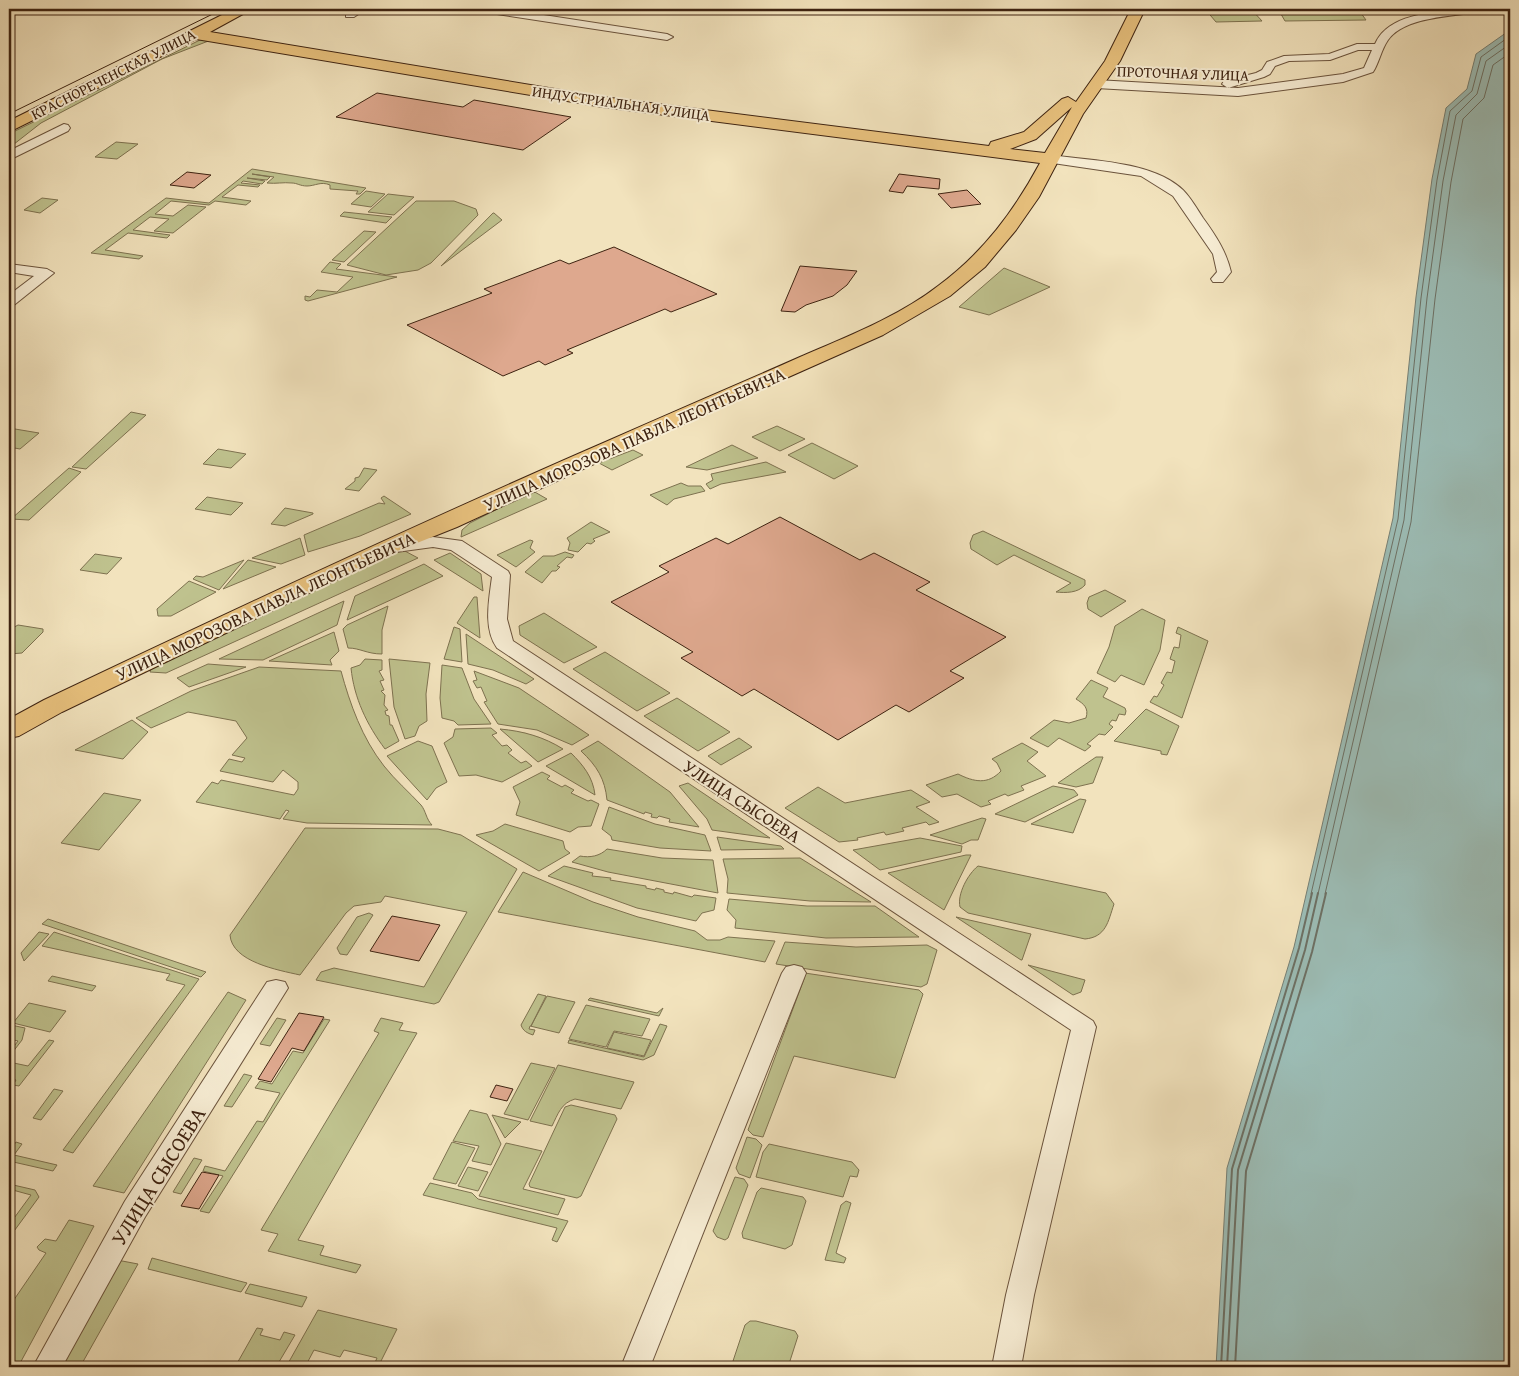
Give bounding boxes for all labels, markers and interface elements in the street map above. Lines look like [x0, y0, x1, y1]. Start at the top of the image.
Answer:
street label: КРАСНОРЕЧЕНСКАЯ УЛИЦА [27, 23, 199, 125]
street label: ПРОТОЧНАЯ УЛИЦА [1117, 60, 1249, 86]
street label: ИНДУСТРИАЛЬНАЯ УЛИЦА [531, 80, 711, 126]
street label: УЛИЦА МОРОЗОВА ПАВЛА ЛЕОНТЬЕВИЧА [479, 360, 789, 518]
street label: УЛИЦА МОРОЗОВА ПАВЛА ЛЕОНТЬЕВИЧА [111, 524, 419, 688]
street label: УЛИЦА СЫСОЕВА [678, 753, 806, 849]
street label: УЛИЦА СЫСОЕВА [103, 1100, 213, 1251]

